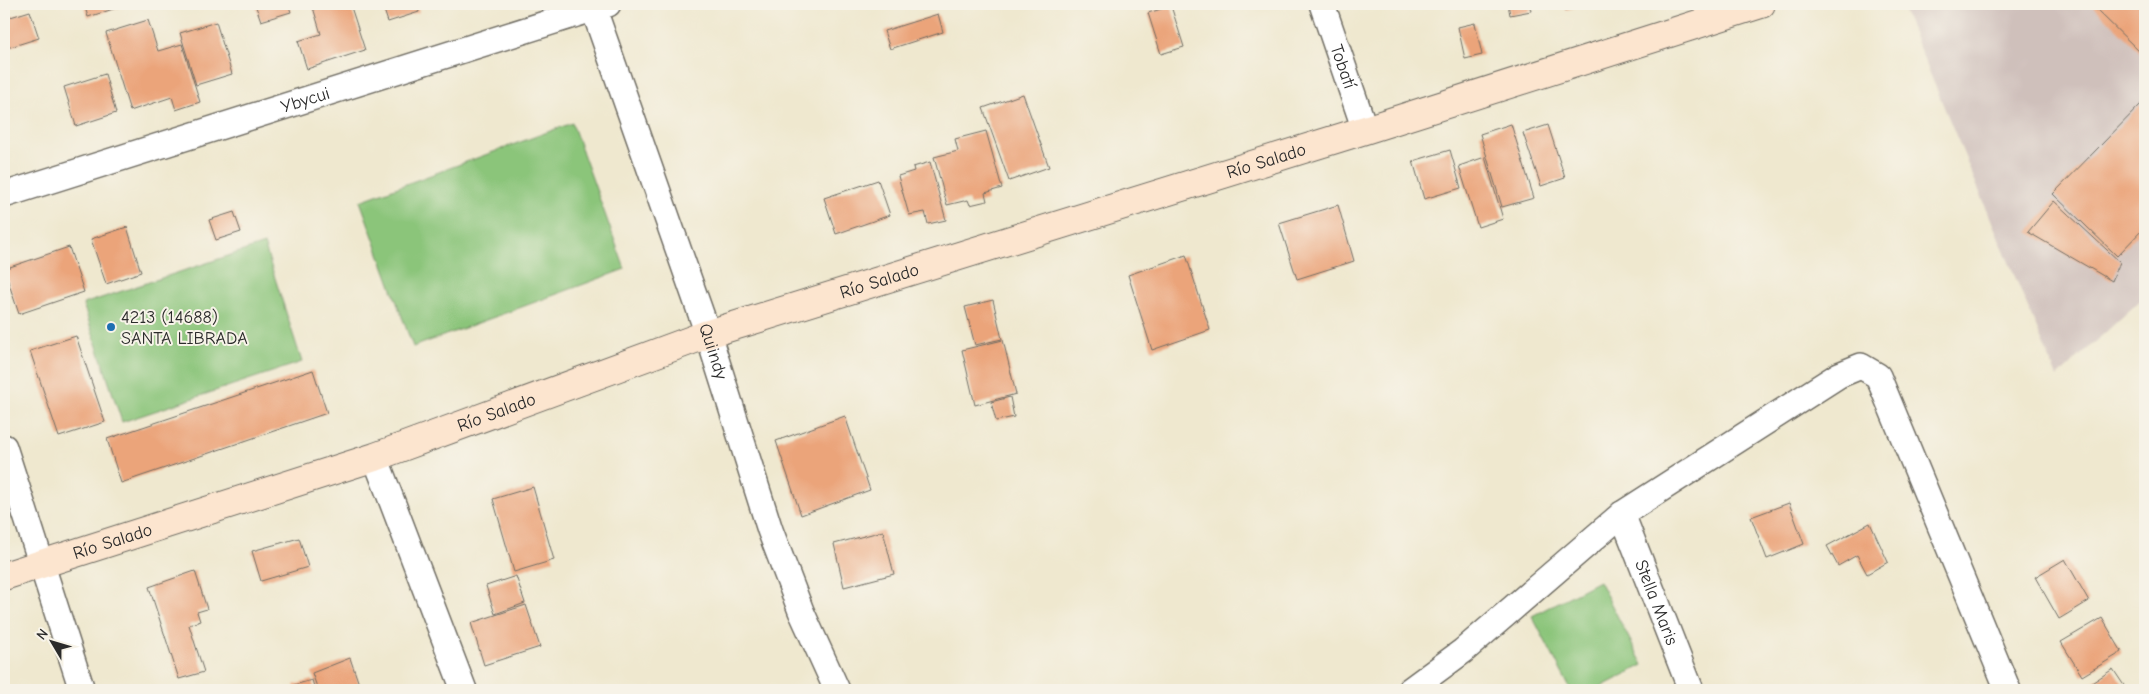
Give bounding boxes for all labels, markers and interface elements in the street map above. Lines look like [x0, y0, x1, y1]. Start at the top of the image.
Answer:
street label: Tobatí [1326, 42, 1360, 92]
street label: Ybycui [278, 83, 332, 118]
street label: Río Salado [1224, 139, 1309, 183]
street label: Río Salado [837, 259, 922, 303]
place label: 4213 (14688) SANTA LIBRADA [121, 307, 248, 349]
marker: 4213 (14688) SANTA LIBRADA [105, 321, 117, 333]
street label: Quiindy [694, 321, 732, 383]
street label: Río Salado [454, 389, 539, 437]
street label: Río Salado [70, 519, 155, 564]
street label: Stella Maris [1630, 557, 1682, 648]
north arrow [28, 616, 78, 666]
text: N [33, 625, 52, 643]

